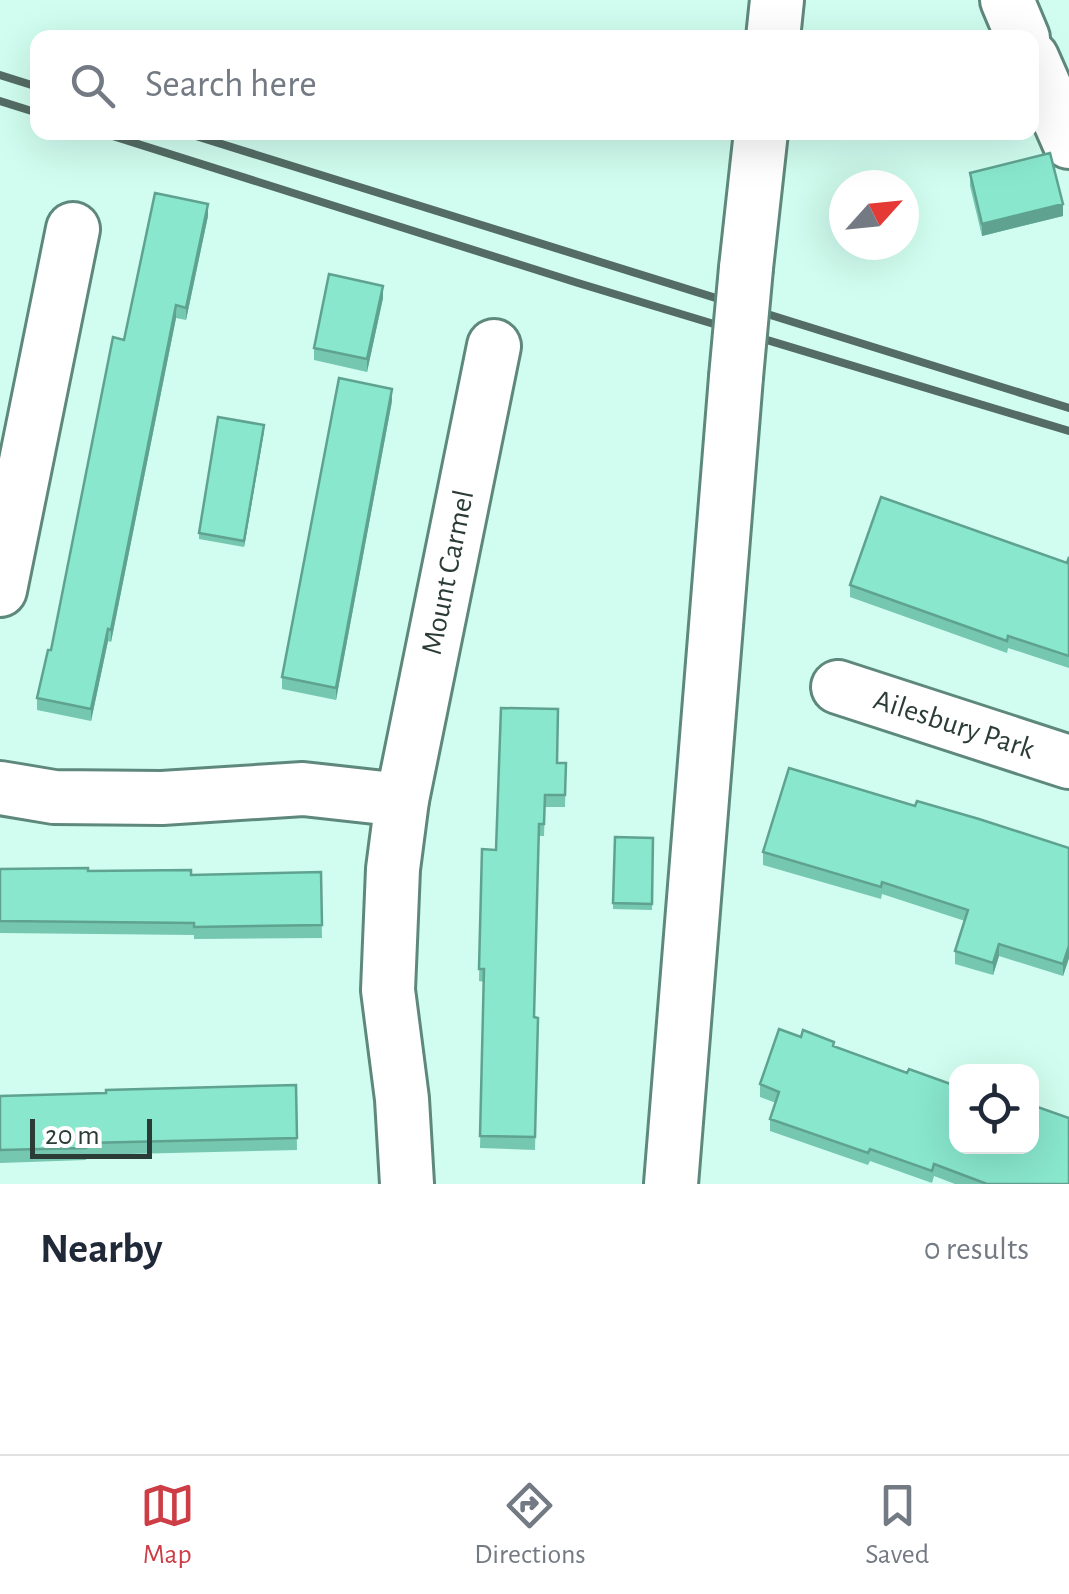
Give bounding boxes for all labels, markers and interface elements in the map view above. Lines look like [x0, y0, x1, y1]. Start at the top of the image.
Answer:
search box [30, 30, 1039, 140]
icon: search [65, 58, 120, 113]
text: Search here [145, 66, 317, 104]
north arrow [829, 170, 919, 260]
street label: Mount Carmel [417, 488, 479, 657]
street label: Ailesbury Park [870, 685, 1038, 765]
map controls [949, 1064, 1039, 1154]
button: locate [949, 1064, 1039, 1154]
scale bar [30, 1114, 152, 1158]
text: 20 m [45, 1122, 100, 1150]
text: Nearby [40, 1228, 163, 1270]
text: 0 results [924, 1233, 1029, 1265]
tab: Map [140, 1478, 195, 1572]
tab: Directions [474, 1478, 586, 1572]
tab: Saved [865, 1478, 929, 1572]

